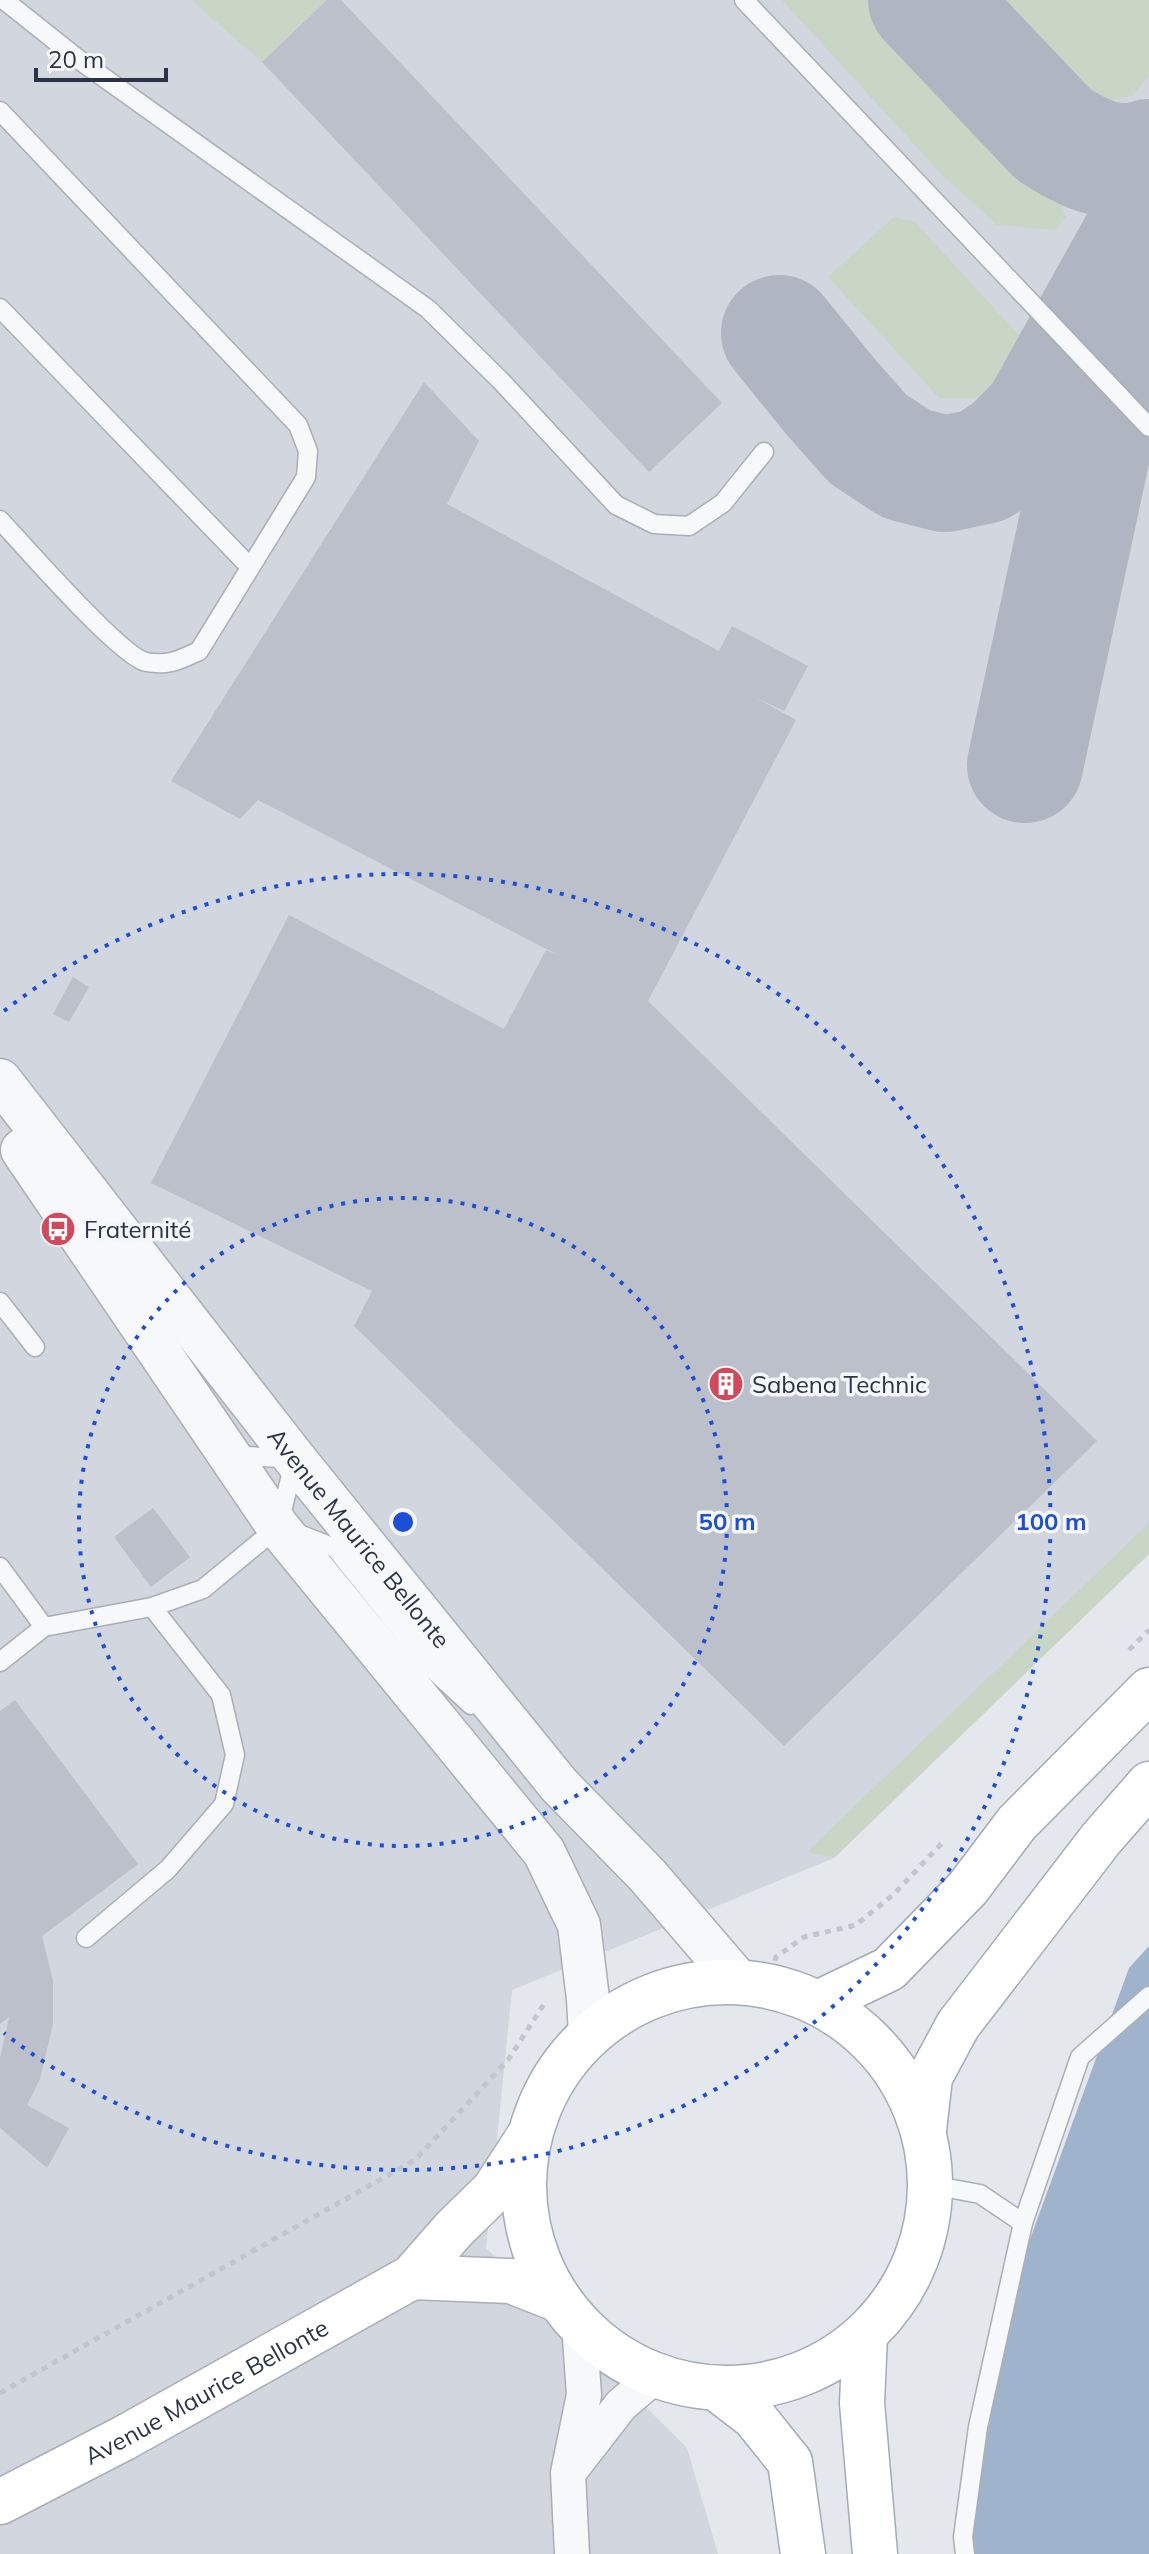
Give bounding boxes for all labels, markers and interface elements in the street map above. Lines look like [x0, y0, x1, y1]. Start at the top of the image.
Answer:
scale bar [36, 32, 166, 82]
text: 20 m [48, 44, 104, 74]
bus stop icon: Fraternité [39, 1210, 77, 1248]
place label: Fraternité [84, 1214, 191, 1244]
building icon: Sabena Technic [707, 1365, 745, 1403]
place label: Sabena Technic [752, 1369, 927, 1399]
street label: Avenue Maurice Bellonte [261, 1422, 457, 1654]
text: 50 m [699, 1506, 755, 1536]
text: 100 m [1015, 1506, 1087, 1536]
centre of rings [389, 1508, 417, 1536]
street label: Avenue Maurice Bellonte [79, 2312, 333, 2471]

